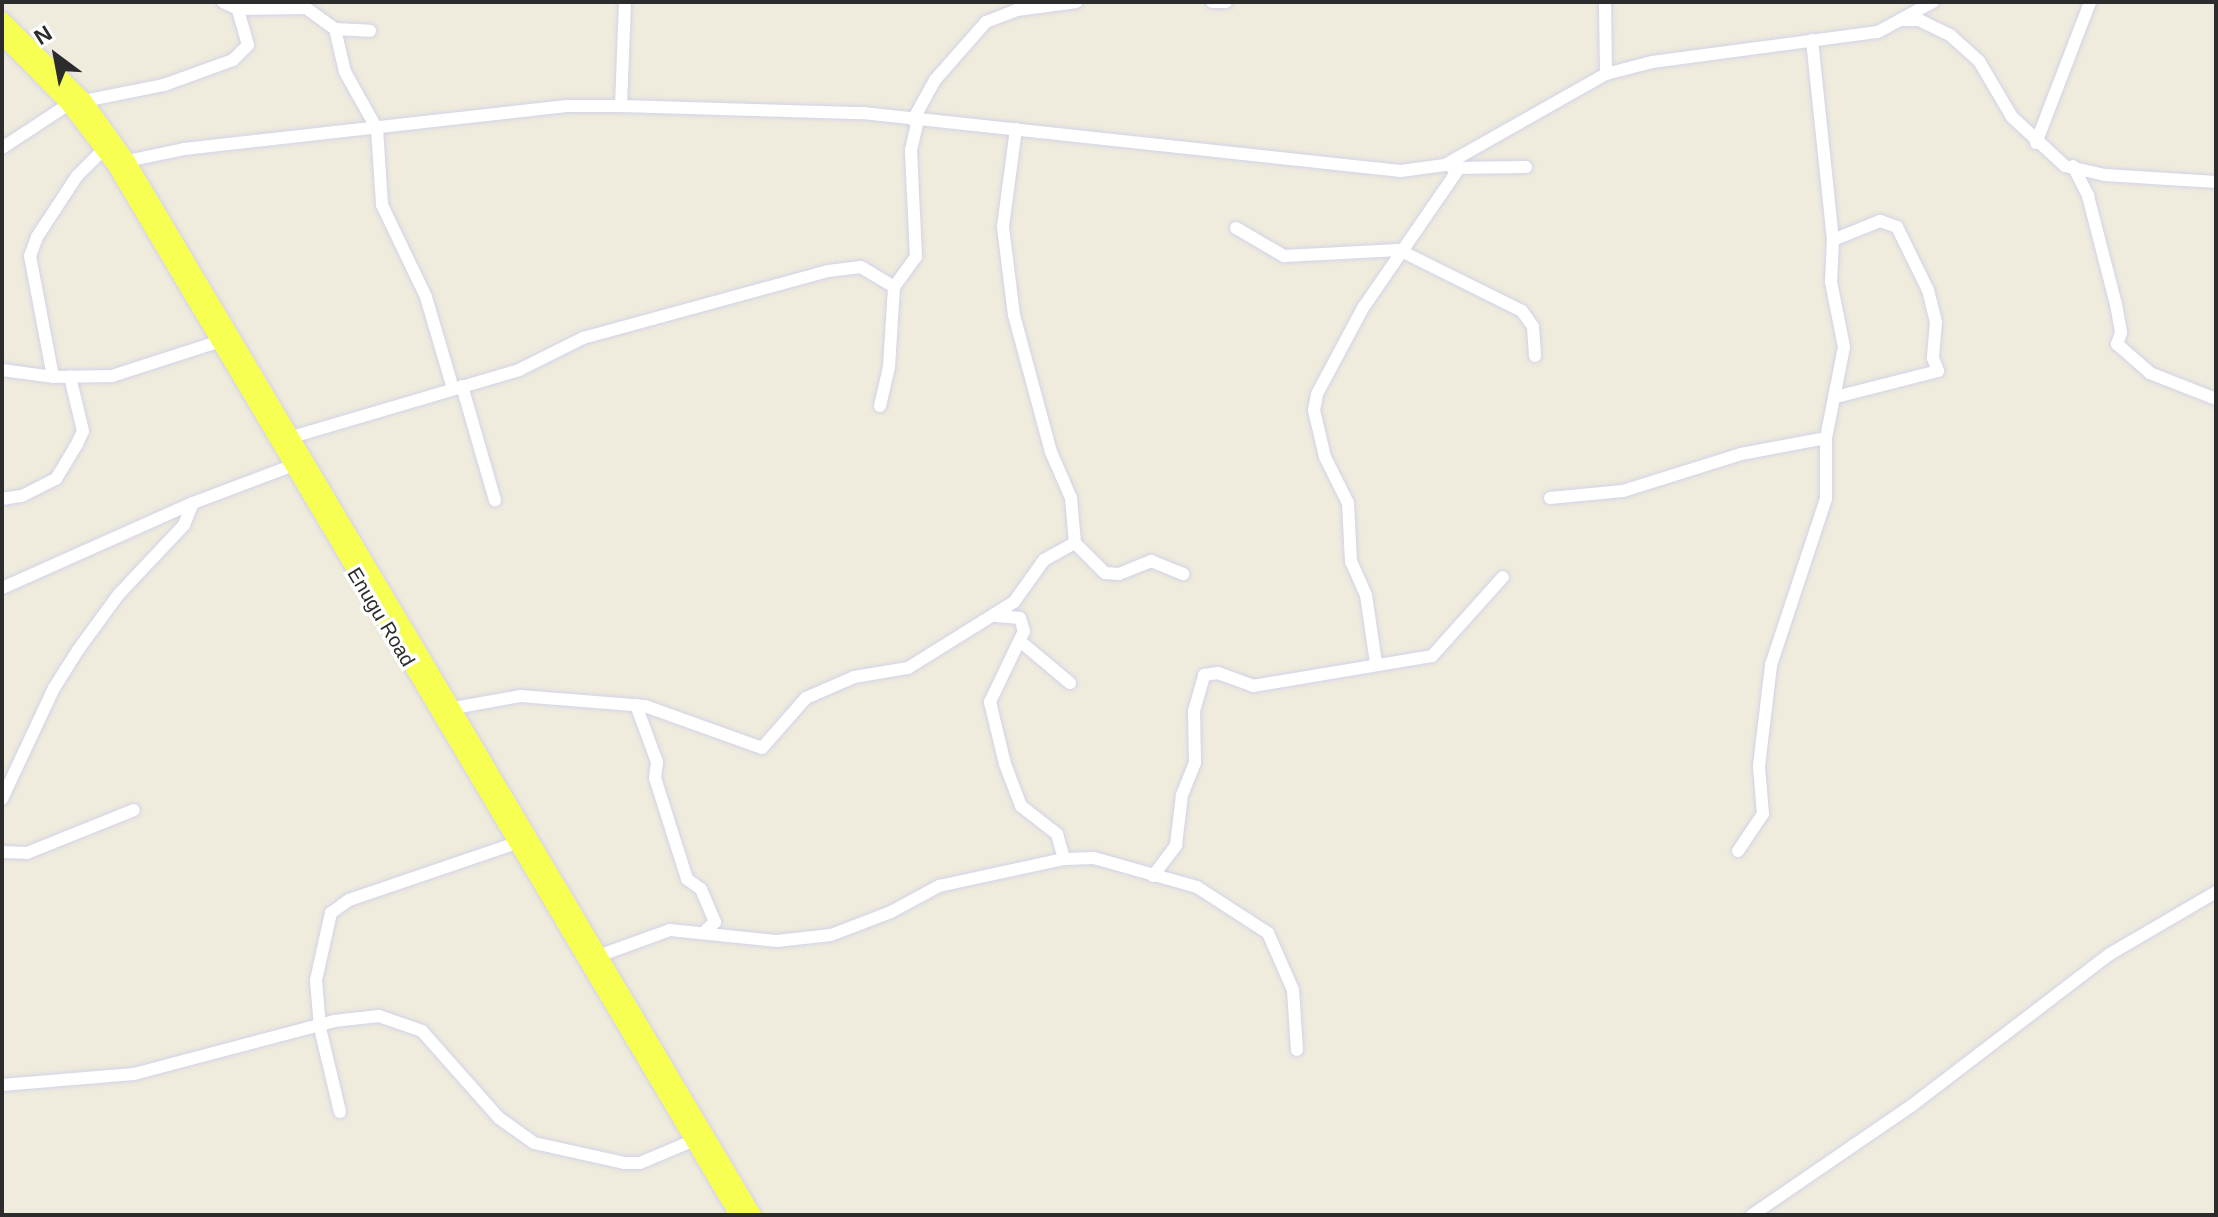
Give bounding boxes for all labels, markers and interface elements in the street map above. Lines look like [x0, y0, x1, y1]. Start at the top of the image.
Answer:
north arrow [16, 16, 96, 96]
text: N [30, 20, 56, 50]
street label: Enugu Road [342, 563, 420, 671]

